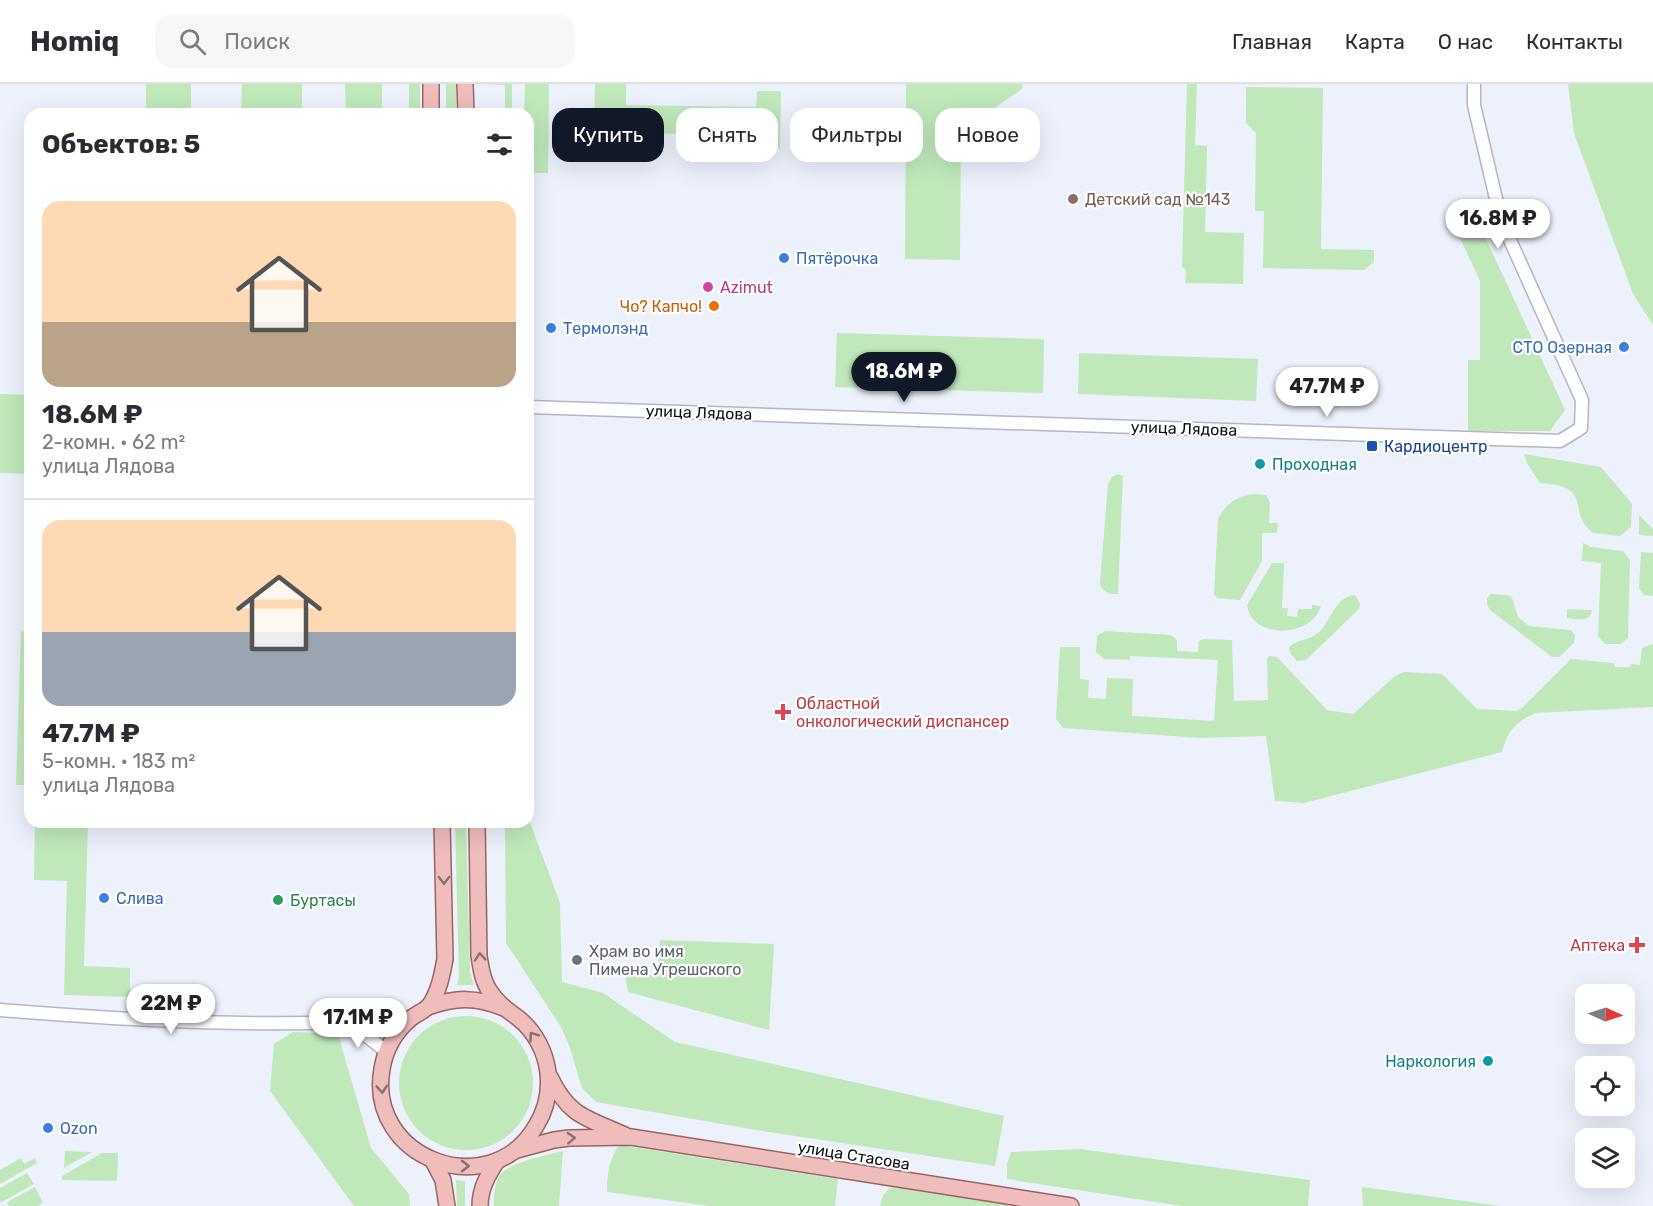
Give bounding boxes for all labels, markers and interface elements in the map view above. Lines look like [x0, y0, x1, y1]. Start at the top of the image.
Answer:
search box [155, 14, 575, 68]
text: Homiq [30, 25, 119, 58]
icon: search [176, 25, 209, 58]
text: Поиск [224, 28, 290, 55]
text: Главная [1232, 29, 1312, 54]
text: Карта [1345, 29, 1405, 54]
text: О нас [1438, 29, 1493, 54]
text: Контакты [1526, 29, 1623, 54]
chip: Купить [552, 108, 664, 162]
chip: Снять [676, 108, 778, 162]
chip: Фильтры [790, 108, 923, 162]
chip: Новое [935, 108, 1040, 162]
icon: filters [483, 128, 516, 161]
text: Объектов: 5 [42, 129, 200, 160]
place label: Детский сад №143 [1085, 190, 1230, 209]
marker: Детский сад №143 [1066, 192, 1080, 206]
pin: 16.8M ₽ [1443, 199, 1553, 250]
text: 16.8M ₽ [1459, 206, 1537, 230]
icon: home [225, 240, 333, 348]
place label: Пятёрочка [796, 249, 878, 268]
marker: Пятёрочка [777, 251, 791, 265]
place label: Azimut [720, 278, 773, 297]
marker: Azimut [701, 280, 715, 294]
place label: Чо? Капчо! [620, 297, 702, 316]
marker: Чо? Капчо! [707, 299, 721, 313]
place label: Термолэнд [563, 319, 649, 338]
marker: Термолэнд [544, 321, 558, 335]
place label: СТО Озерная [1513, 338, 1612, 357]
marker: СТО Озерная [1617, 340, 1631, 354]
pin: 18.6M ₽ [849, 352, 959, 403]
text: 18.6M ₽ [865, 359, 943, 383]
pin: 47.7M ₽ [1272, 367, 1382, 418]
text: 47.7M ₽ [1289, 374, 1365, 398]
text: 18.6M ₽ [42, 399, 142, 430]
street label: улица Лядова [645, 401, 753, 424]
street label: улица Лядова [1130, 417, 1238, 440]
text: 2-комн. · 62 m² [42, 430, 185, 454]
place label: Кардиоцентр [1384, 437, 1487, 456]
marker: Кардиоцентр [1365, 439, 1379, 453]
text: улица Лядова [42, 454, 175, 478]
place label: Проходная [1272, 455, 1357, 474]
marker: Проходная [1253, 457, 1267, 471]
icon: home [225, 559, 333, 667]
place label: Областной онкологический диспансер [796, 694, 1009, 731]
marker: Областной онкологический диспансер [774, 703, 792, 721]
text: 47.7M ₽ [42, 718, 140, 749]
text: 5-комн. · 183 m² [42, 749, 195, 773]
text: улица Лядова [42, 773, 175, 797]
one-way arrow [438, 876, 450, 885]
place label: Слива [116, 889, 164, 908]
marker: Слива [97, 891, 111, 905]
place label: Буртасы [290, 891, 356, 910]
marker: Буртасы [271, 893, 285, 907]
place label: Аптека [1570, 936, 1625, 955]
marker: Аптека [1630, 938, 1644, 952]
place label: Храм во имя Пимена Угрешского [589, 942, 741, 979]
one-way arrow [474, 952, 487, 961]
marker: Храм во имя Пимена Угрешского [570, 953, 584, 967]
pin: 22M ₽ [129, 984, 213, 1035]
north arrow [1575, 984, 1635, 1044]
map controls [1575, 984, 1635, 1188]
text: 22M ₽ [140, 991, 202, 1015]
pin: 17.1M ₽ [303, 998, 413, 1049]
text: 17.1M ₽ [323, 1005, 393, 1029]
one-way arrow [529, 1032, 540, 1043]
place label: Наркология [1385, 1052, 1476, 1071]
marker: Наркология [1481, 1054, 1495, 1068]
button: locate [1575, 1056, 1635, 1116]
one-way arrow [375, 1085, 388, 1094]
place label: Ozon [60, 1119, 98, 1138]
marker: Ozon [41, 1121, 55, 1135]
button: layers [1575, 1128, 1635, 1188]
one-way arrow [567, 1132, 576, 1145]
street label: улица Стасова [796, 1137, 911, 1174]
one-way arrow [460, 1160, 469, 1172]

